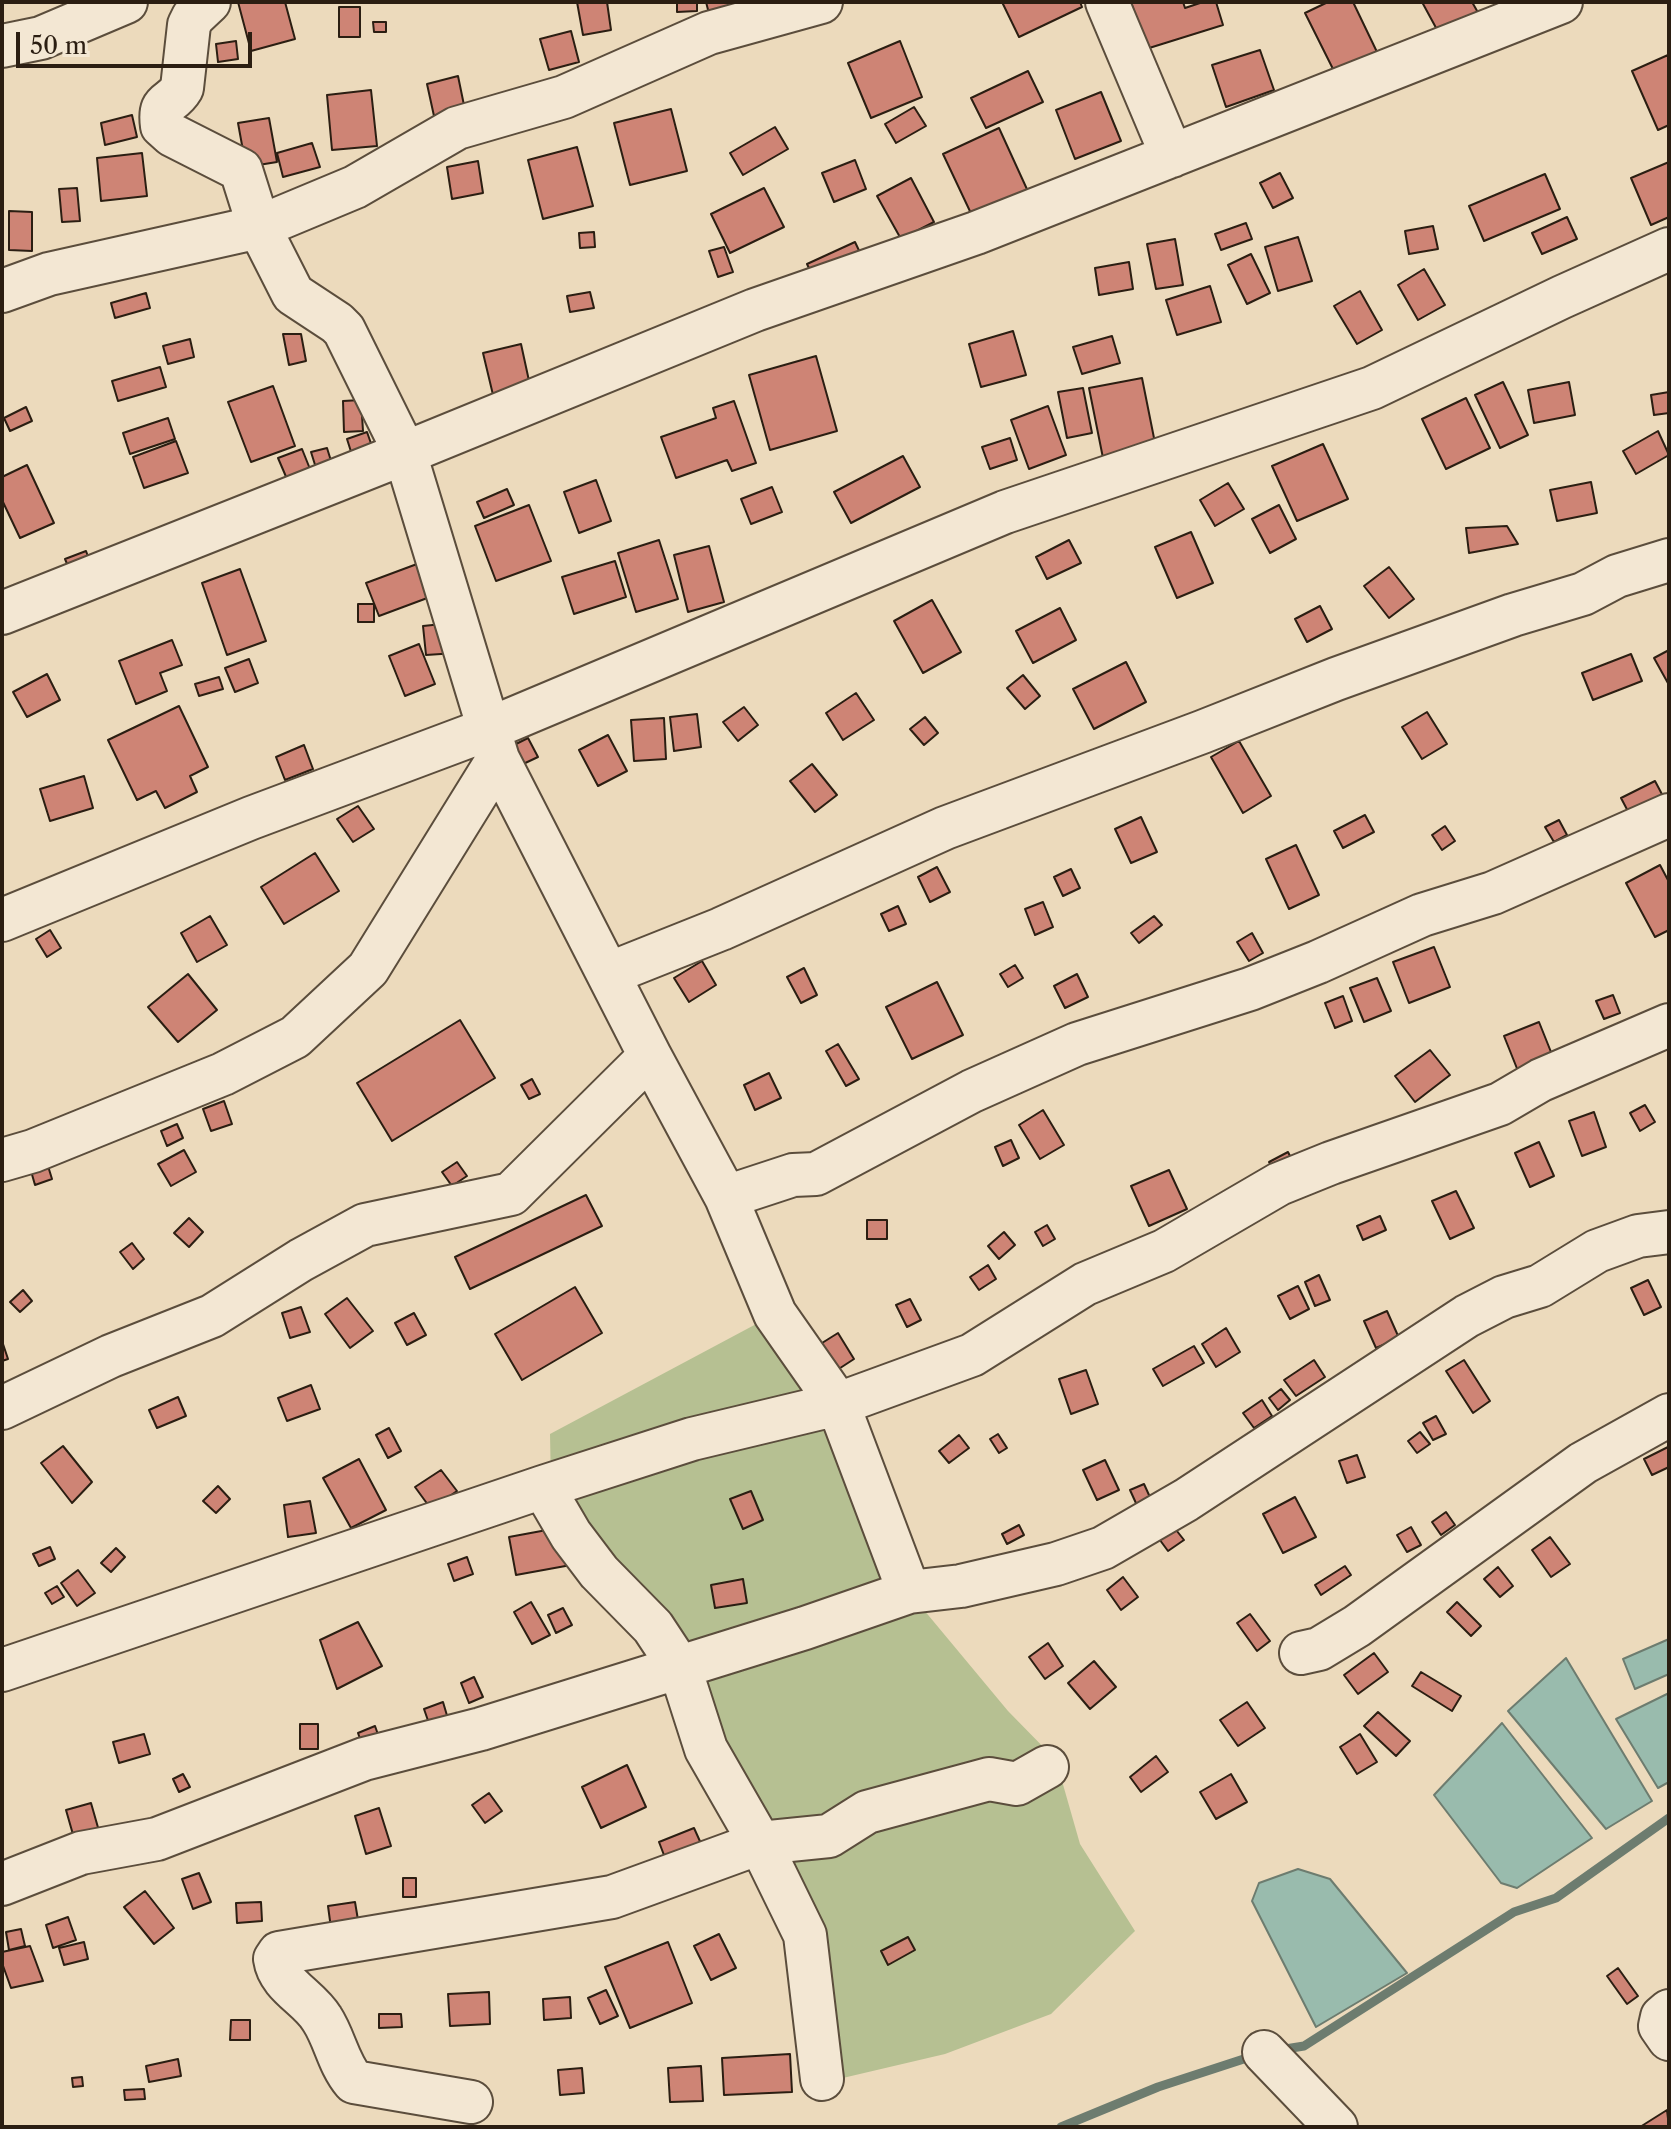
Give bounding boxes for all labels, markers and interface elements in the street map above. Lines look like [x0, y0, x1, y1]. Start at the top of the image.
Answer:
scale bar [20, 16, 256, 66]
text: 50 m [30, 31, 87, 60]

